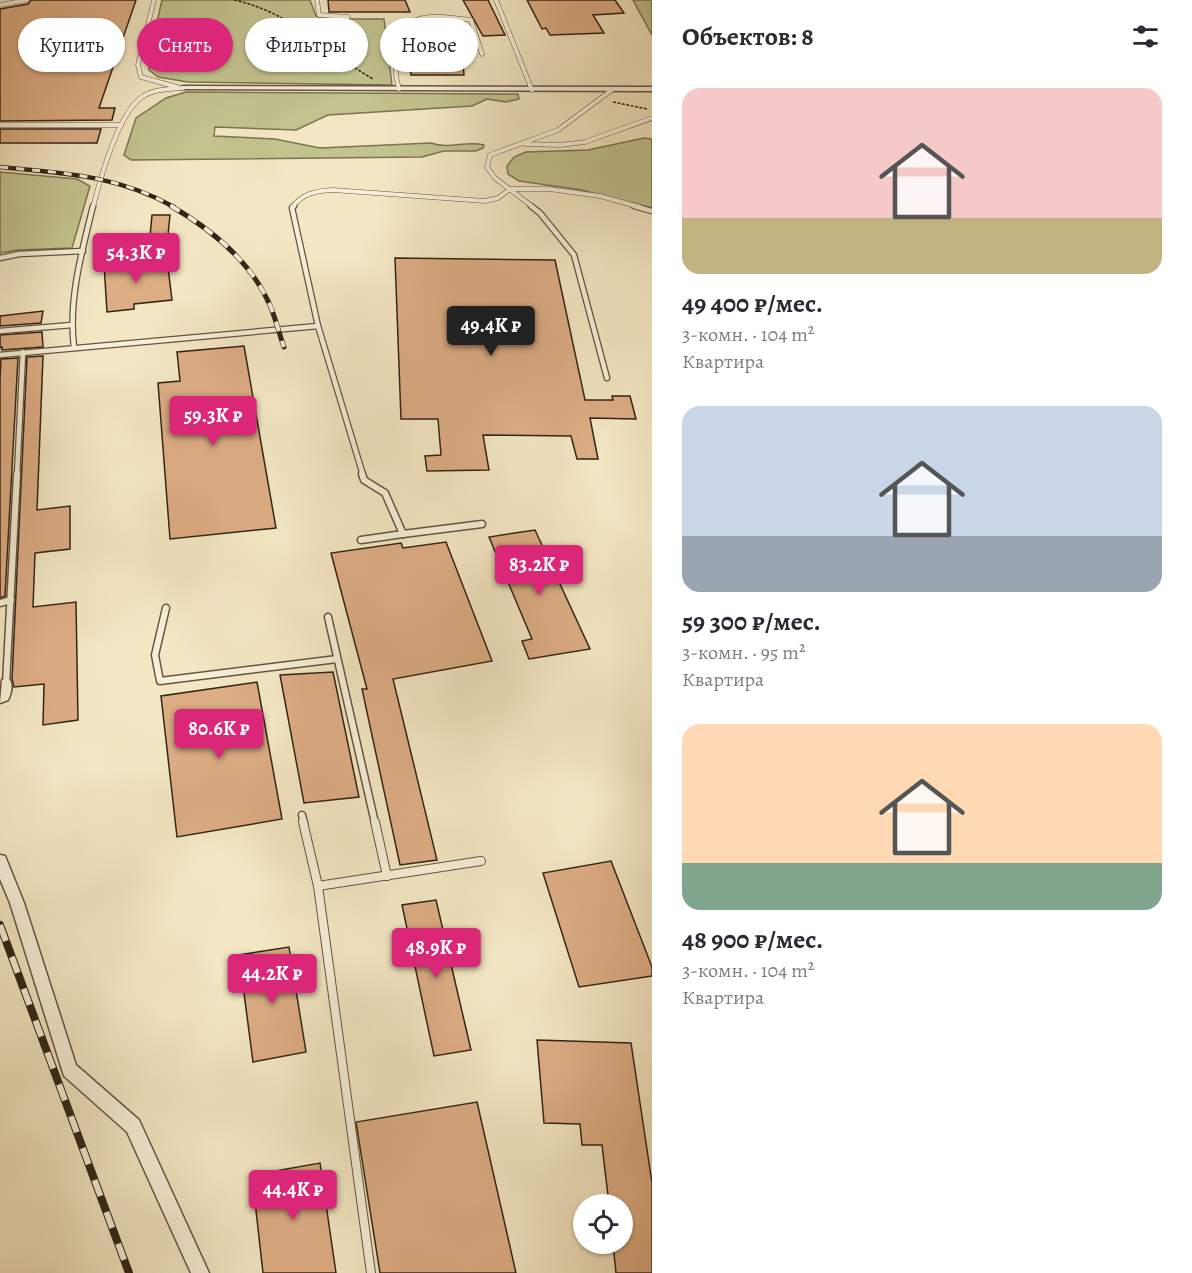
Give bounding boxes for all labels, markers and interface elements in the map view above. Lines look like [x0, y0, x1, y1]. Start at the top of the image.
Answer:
chip: Купить [18, 18, 125, 72]
chip: Снять [137, 18, 233, 72]
chip: Фильтры [245, 18, 368, 72]
chip: Новое [380, 18, 478, 72]
text: Объектов: 8 [682, 19, 814, 54]
icon: filters [1129, 20, 1162, 53]
icon: home [868, 127, 976, 235]
pin: 54.3K ₽ [81, 233, 191, 284]
text: 54.3K ₽ [107, 239, 165, 266]
text: 49 400 ₽/мес. [682, 286, 823, 321]
pin: 49.4K ₽ [436, 306, 546, 357]
text: 49.4K ₽ [461, 312, 521, 339]
text: 3-комн. · 104 m² [682, 321, 814, 348]
text: Квартира [682, 348, 764, 375]
pin: 59.3K ₽ [158, 396, 268, 447]
text: 59.3K ₽ [184, 402, 242, 429]
icon: home [868, 445, 976, 553]
pin: 83.2K ₽ [484, 545, 594, 596]
text: 83.2K ₽ [509, 551, 569, 578]
text: 59 300 ₽/мес. [682, 604, 821, 639]
text: 3-комн. · 95 m² [682, 639, 806, 666]
text: Квартира [682, 666, 764, 693]
pin: 80.6K ₽ [164, 709, 274, 760]
text: 80.6K ₽ [188, 715, 250, 742]
icon: home [868, 763, 976, 871]
text: 48 900 ₽/мес. [682, 922, 823, 957]
pin: 48.9K ₽ [381, 928, 491, 979]
text: 48.9K ₽ [406, 934, 466, 961]
pin: 44.2K ₽ [217, 954, 327, 1005]
text: 3-комн. · 104 m² [682, 957, 814, 984]
text: 44.2K ₽ [242, 960, 302, 987]
text: Квартира [682, 984, 764, 1011]
pin: 44.4K ₽ [238, 1170, 348, 1221]
text: 44.4K ₽ [263, 1176, 323, 1203]
map controls [573, 1194, 633, 1254]
button: locate [573, 1194, 633, 1254]

